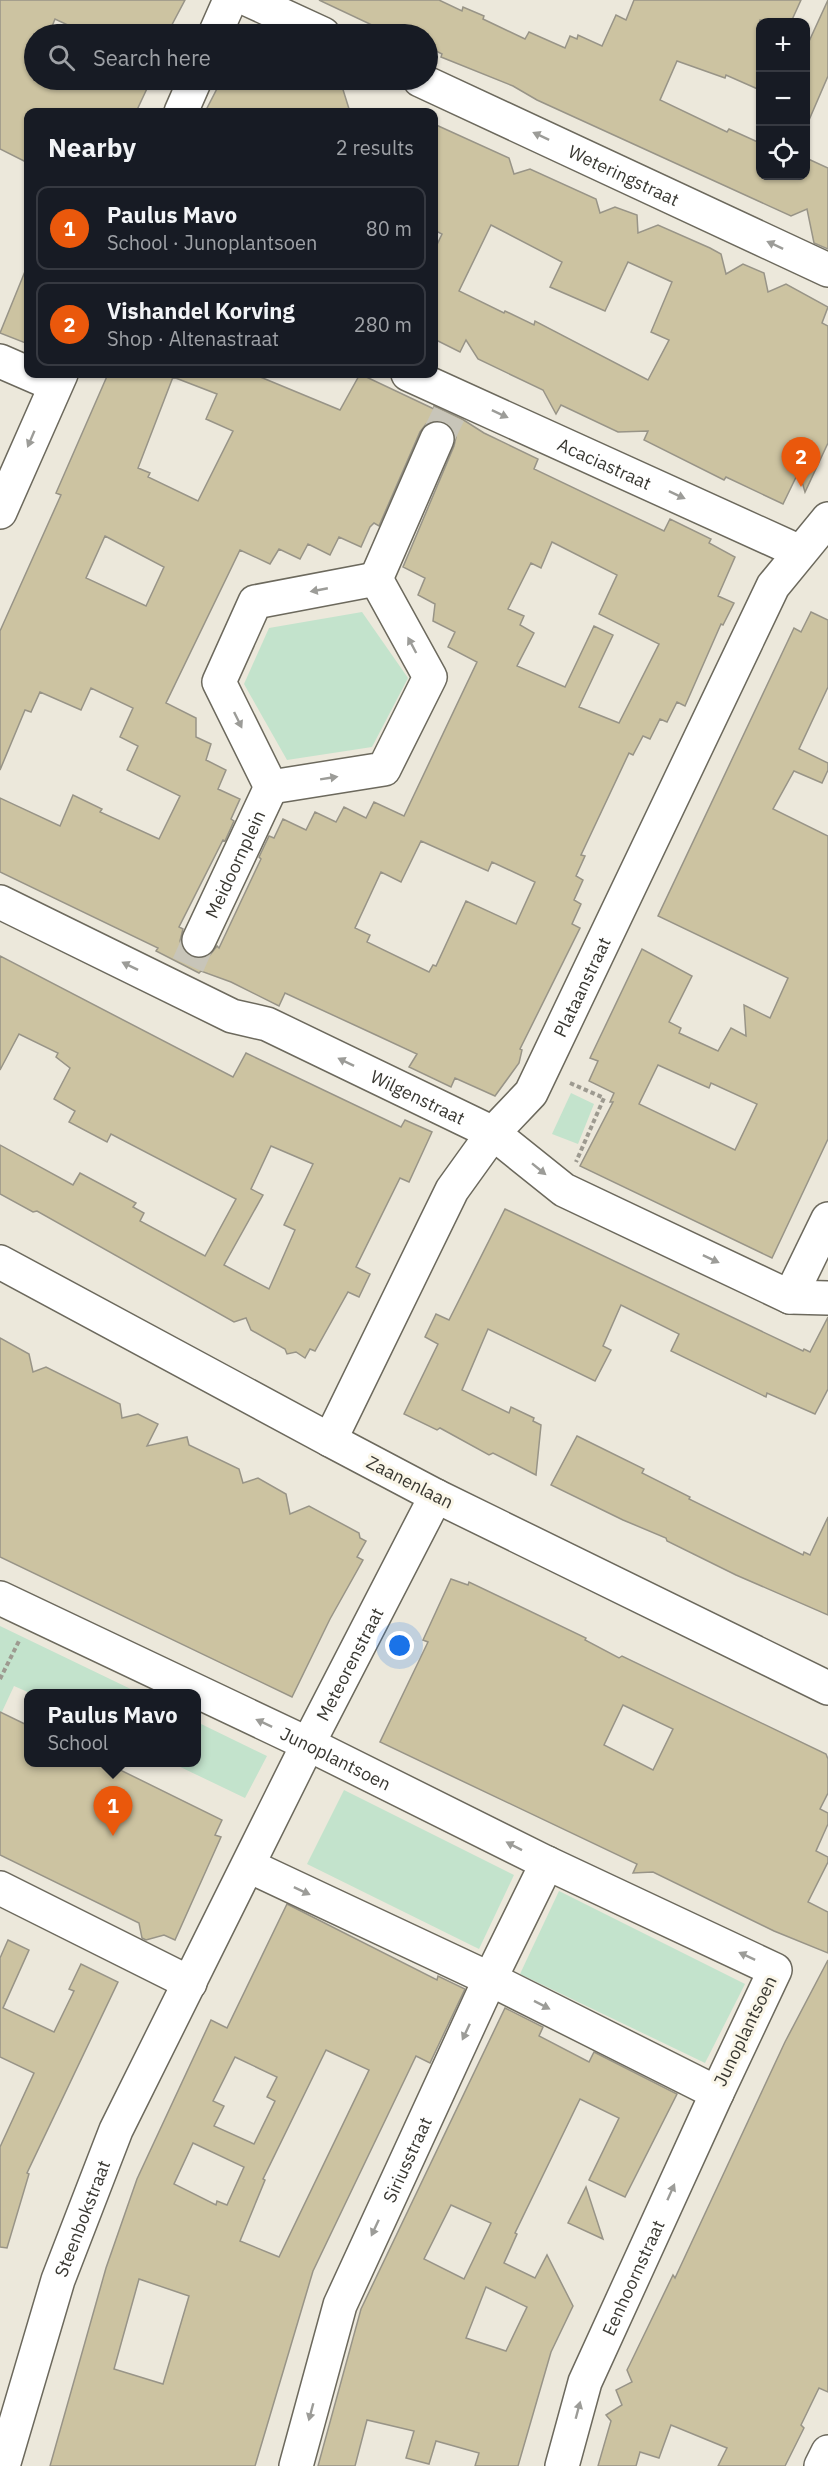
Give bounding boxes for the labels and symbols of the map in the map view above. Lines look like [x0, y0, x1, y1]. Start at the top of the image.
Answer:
one-way arrow [533, 132, 550, 141]
street label: Weteringstraat [565, 139, 683, 211]
one-way arrow [766, 241, 783, 250]
one-way arrow [491, 409, 508, 418]
one-way arrow [27, 430, 36, 447]
street label: Acaciastraat [554, 432, 655, 495]
pin: 2 [782, 438, 820, 487]
one-way arrow [668, 491, 685, 500]
one-way arrow [309, 586, 328, 595]
one-way arrow [407, 637, 417, 654]
one-way arrow [233, 712, 243, 729]
one-way arrow [319, 773, 338, 782]
street label: Meidoornplein [200, 806, 270, 922]
street label: Plataanstraat [548, 933, 615, 1041]
one-way arrow [121, 961, 138, 970]
one-way arrow [337, 1057, 354, 1067]
street label: Wilgenstraat [367, 1064, 469, 1129]
one-way arrow [531, 1163, 546, 1175]
one-way arrow [702, 1255, 719, 1264]
street label: Zaanenlaan [363, 1450, 457, 1514]
street label: Meteorenstraat [311, 1603, 388, 1725]
your location [385, 1631, 414, 1660]
one-way arrow [255, 1718, 272, 1727]
street label: Junoplantsoen [277, 1721, 395, 1795]
pin: 1 [94, 1786, 132, 1836]
one-way arrow [505, 1842, 522, 1851]
one-way arrow [294, 1886, 312, 1896]
one-way arrow [738, 1952, 755, 1961]
street label: Junoplantsoen [708, 1972, 782, 2090]
one-way arrow [534, 2001, 551, 2010]
one-way arrow [461, 2024, 470, 2041]
street label: Siriusstraat [377, 2113, 437, 2206]
street label: Steenbokstraat [49, 2157, 115, 2280]
one-way arrow [667, 2184, 676, 2201]
street label: Eenhoornstraat [596, 2216, 669, 2339]
one-way arrow [371, 2220, 380, 2237]
one-way arrow [573, 2400, 583, 2419]
one-way arrow [306, 2403, 315, 2421]

